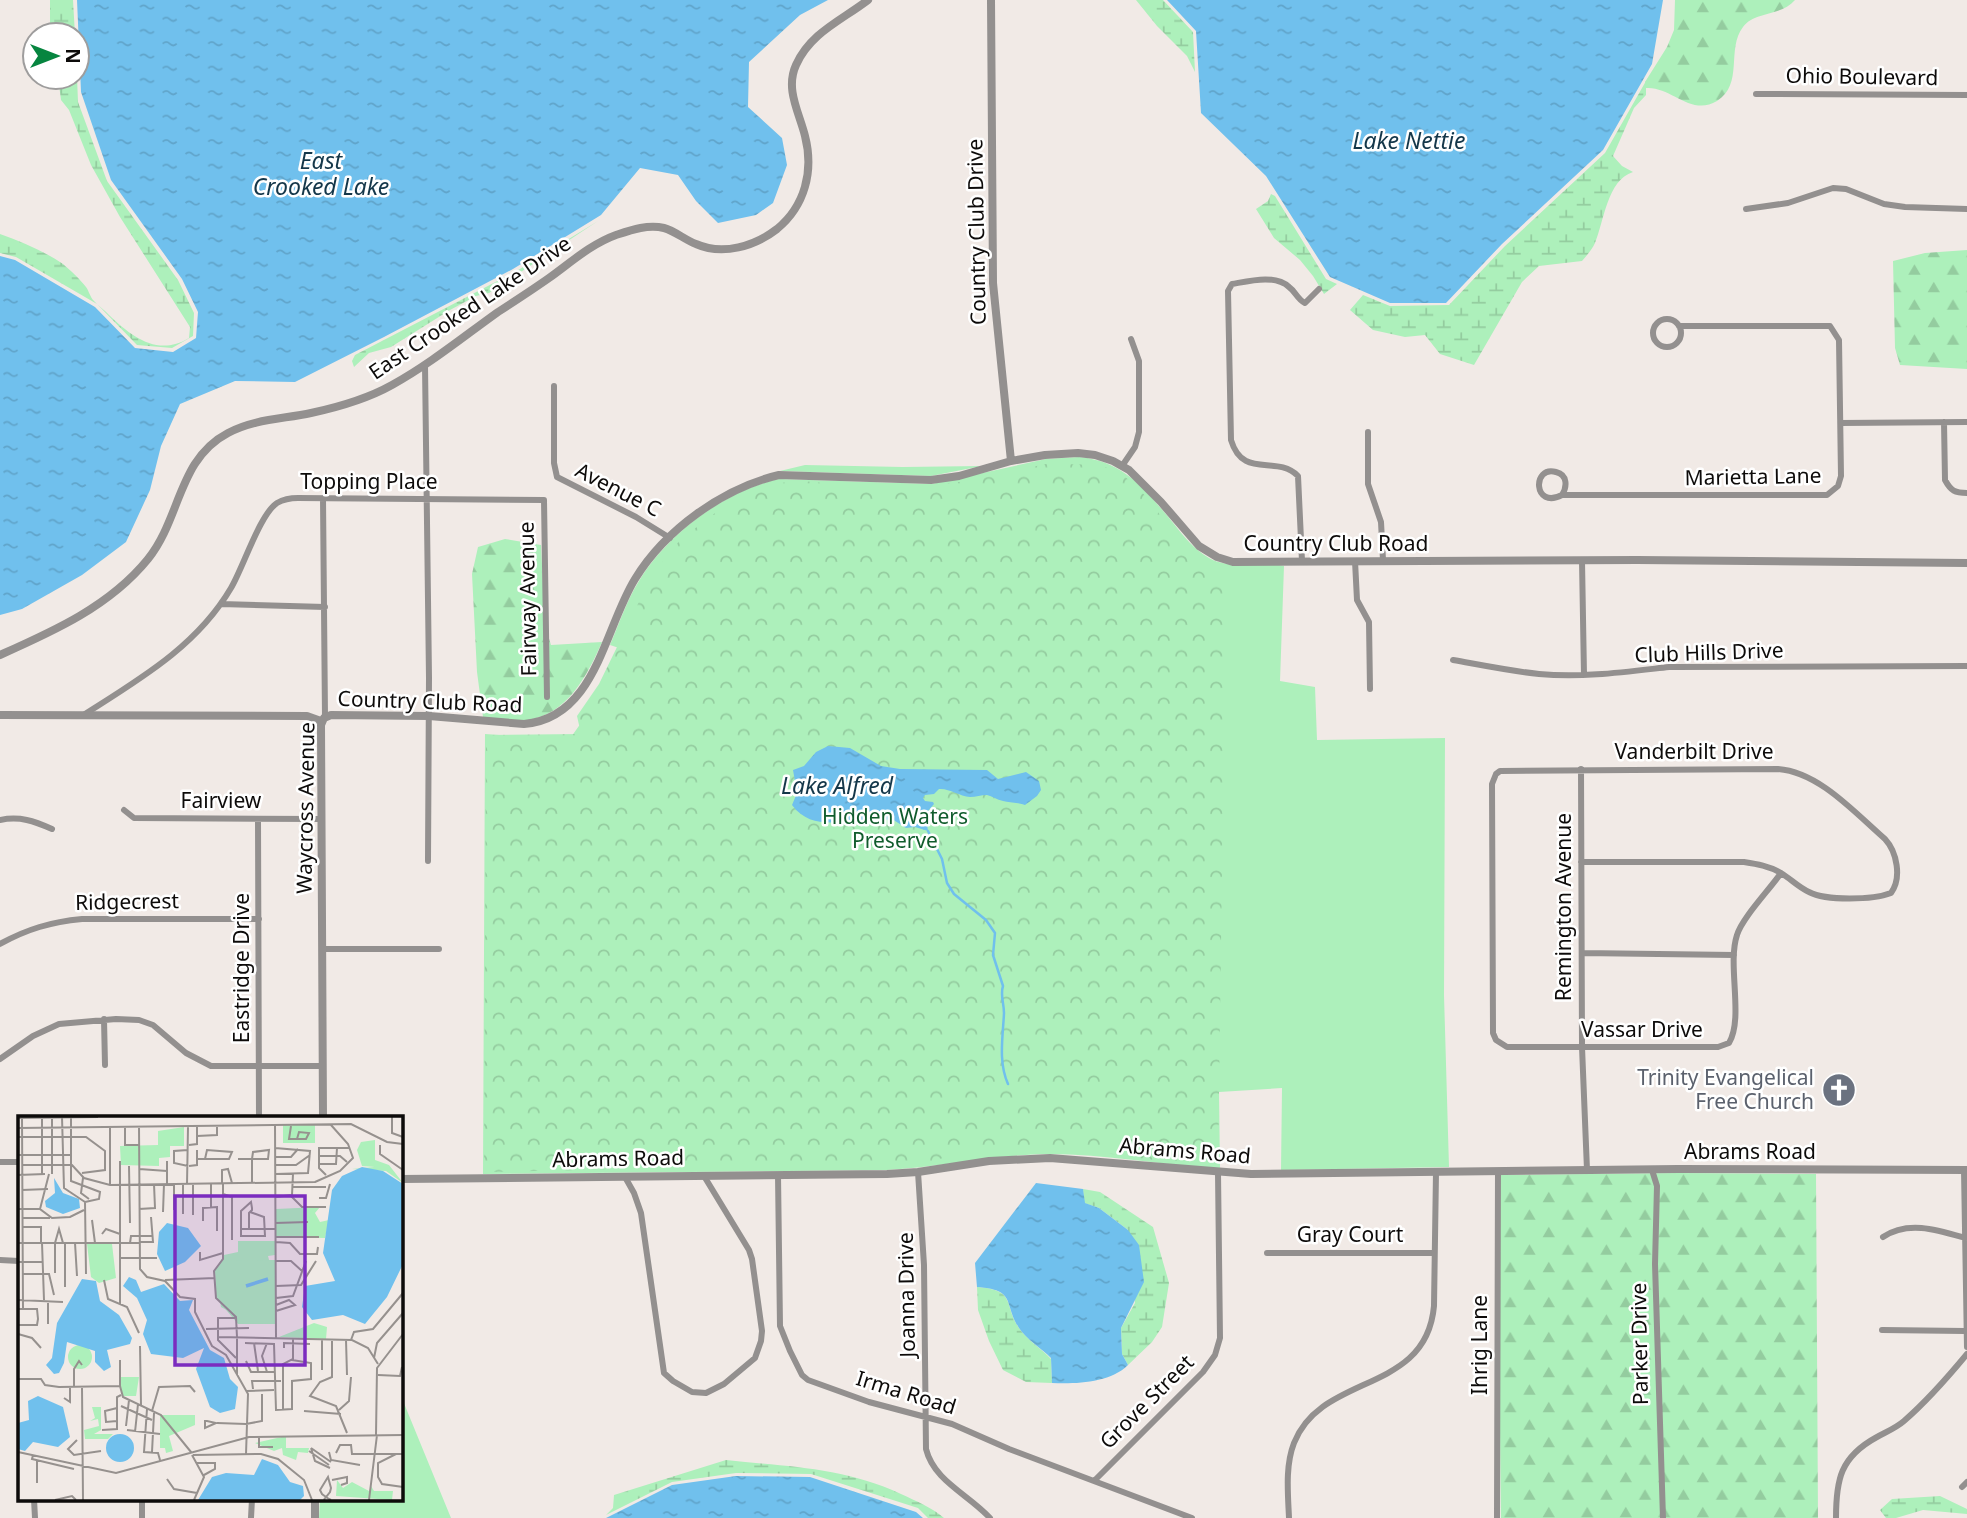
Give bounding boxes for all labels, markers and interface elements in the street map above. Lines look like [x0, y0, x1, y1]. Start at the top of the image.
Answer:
north arrow [21, 21, 91, 91]
text: N [60, 48, 86, 64]
street label: Ohio Boulevard [1785, 61, 1939, 91]
water label: Lake Nettie [1353, 124, 1465, 156]
street label: Country Club Drive [960, 139, 992, 325]
water label: East Crooked Lake [253, 144, 389, 202]
street label: East Crooked Lake Drive [363, 229, 576, 385]
street label: Avenue C [571, 456, 666, 523]
street label: Marietta Lane [1684, 461, 1822, 491]
street label: Topping Place [300, 467, 438, 495]
street label: Fairway Avenue [512, 521, 542, 677]
street label: Country Club Road [1244, 529, 1428, 557]
street label: Club Hills Drive [1634, 635, 1784, 669]
street label: Country Club Road [337, 684, 523, 718]
street label: Waycross Avenue [290, 722, 320, 894]
street label: Vanderbilt Drive [1614, 737, 1774, 765]
water label: Lake Alfred [781, 769, 894, 801]
street label: Fairview [181, 786, 262, 814]
park label: Hidden Waters Preserve [822, 802, 968, 854]
street label: Remington Avenue [1549, 813, 1577, 1001]
street label: Ridgecrest [75, 886, 180, 916]
street label: Eastridge Drive [227, 893, 255, 1043]
street label: Vassar Drive [1581, 1015, 1703, 1043]
place label: Trinity Evangelical Free Church [1637, 1063, 1814, 1115]
church icon: Trinity Evangelical Free Church [1820, 1071, 1858, 1109]
inset map [18, 1116, 402, 1500]
street label: Abrams Road [1118, 1130, 1252, 1170]
street label: Abrams Road [1684, 1137, 1816, 1165]
street label: Abrams Road [552, 1143, 684, 1173]
street label: Gray Court [1297, 1220, 1404, 1248]
street label: Joanna Drive [891, 1232, 921, 1360]
street label: Parker Drive [1624, 1283, 1654, 1405]
street label: Ihrig Lane [1465, 1295, 1493, 1395]
street label: Grove Street [1093, 1348, 1200, 1454]
street label: Irma Road [853, 1364, 960, 1421]

